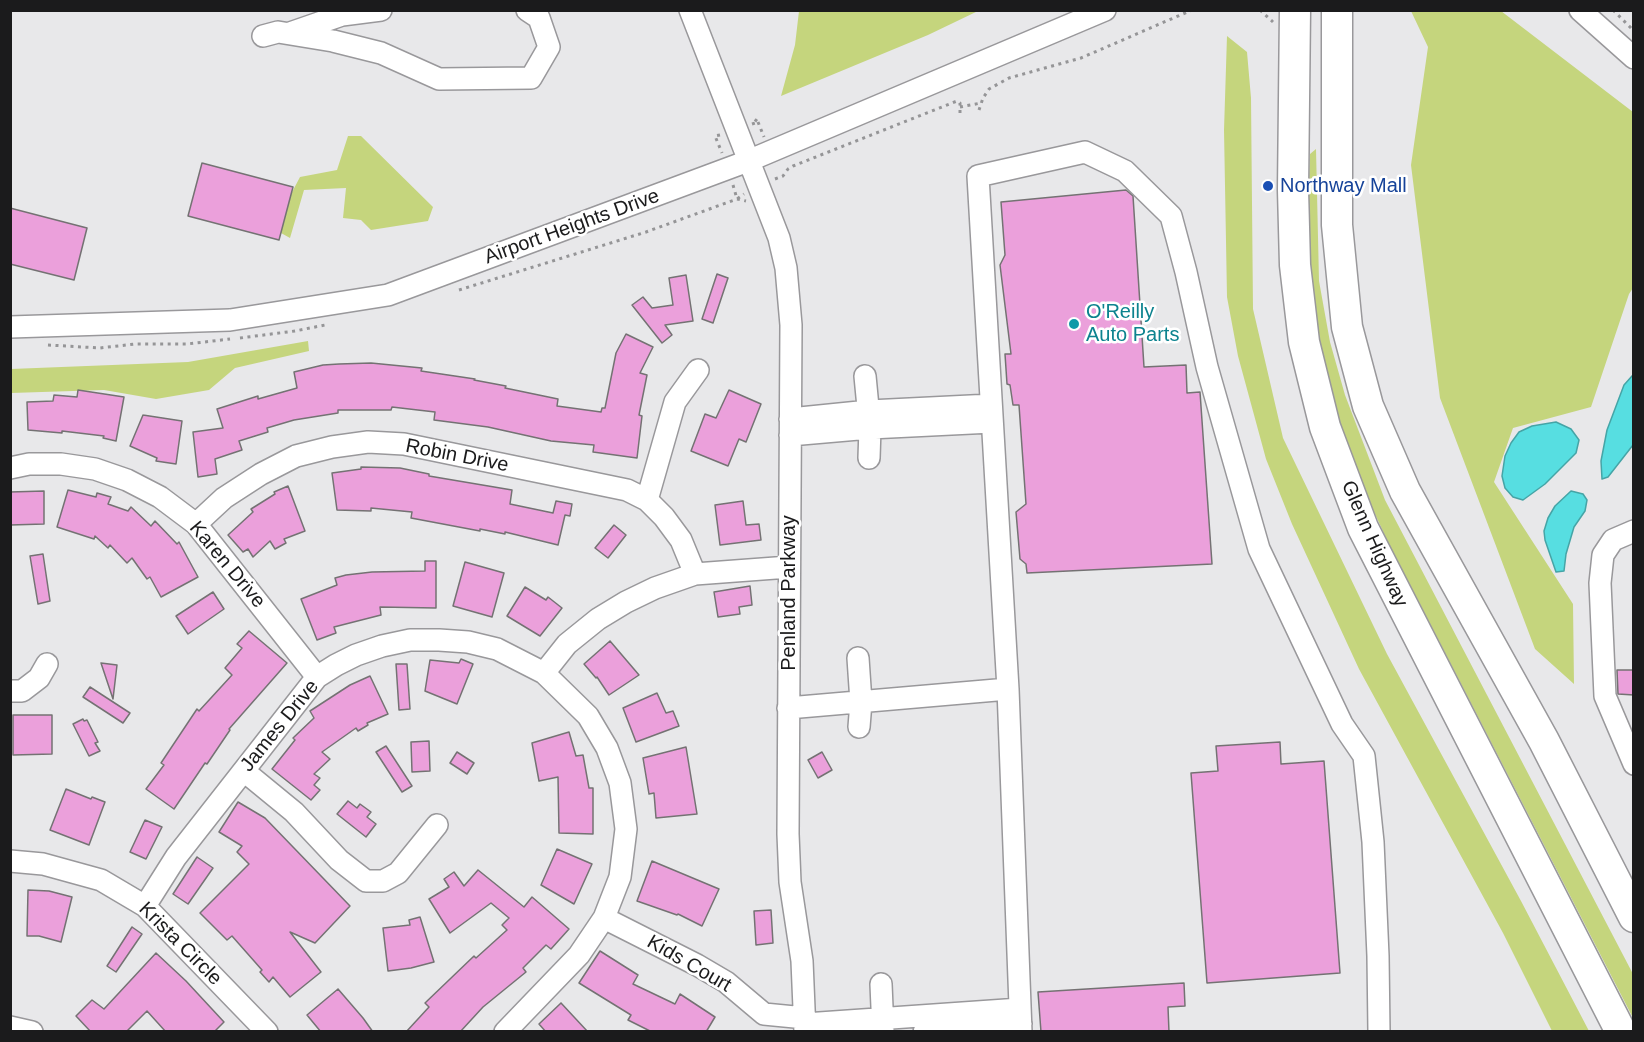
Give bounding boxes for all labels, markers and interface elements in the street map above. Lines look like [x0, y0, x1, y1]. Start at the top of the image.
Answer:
place label: Northway Mall [1280, 174, 1407, 198]
marker: Northway Mall [1261, 179, 1275, 193]
street label: Airport Heights Drive [481, 184, 663, 270]
place label: O'Reilly Auto Parts [1086, 300, 1179, 347]
marker: O'Reilly Auto Parts [1067, 317, 1081, 331]
street label: Robin Drive [403, 434, 511, 478]
street label: Glenn Highway [1335, 477, 1413, 611]
street label: Penland Parkway [777, 515, 801, 671]
street label: Karen Drive [184, 517, 270, 613]
street label: James Drive [236, 675, 324, 777]
street label: Krista Circle [133, 897, 227, 991]
street label: Kids Court [643, 930, 735, 998]

